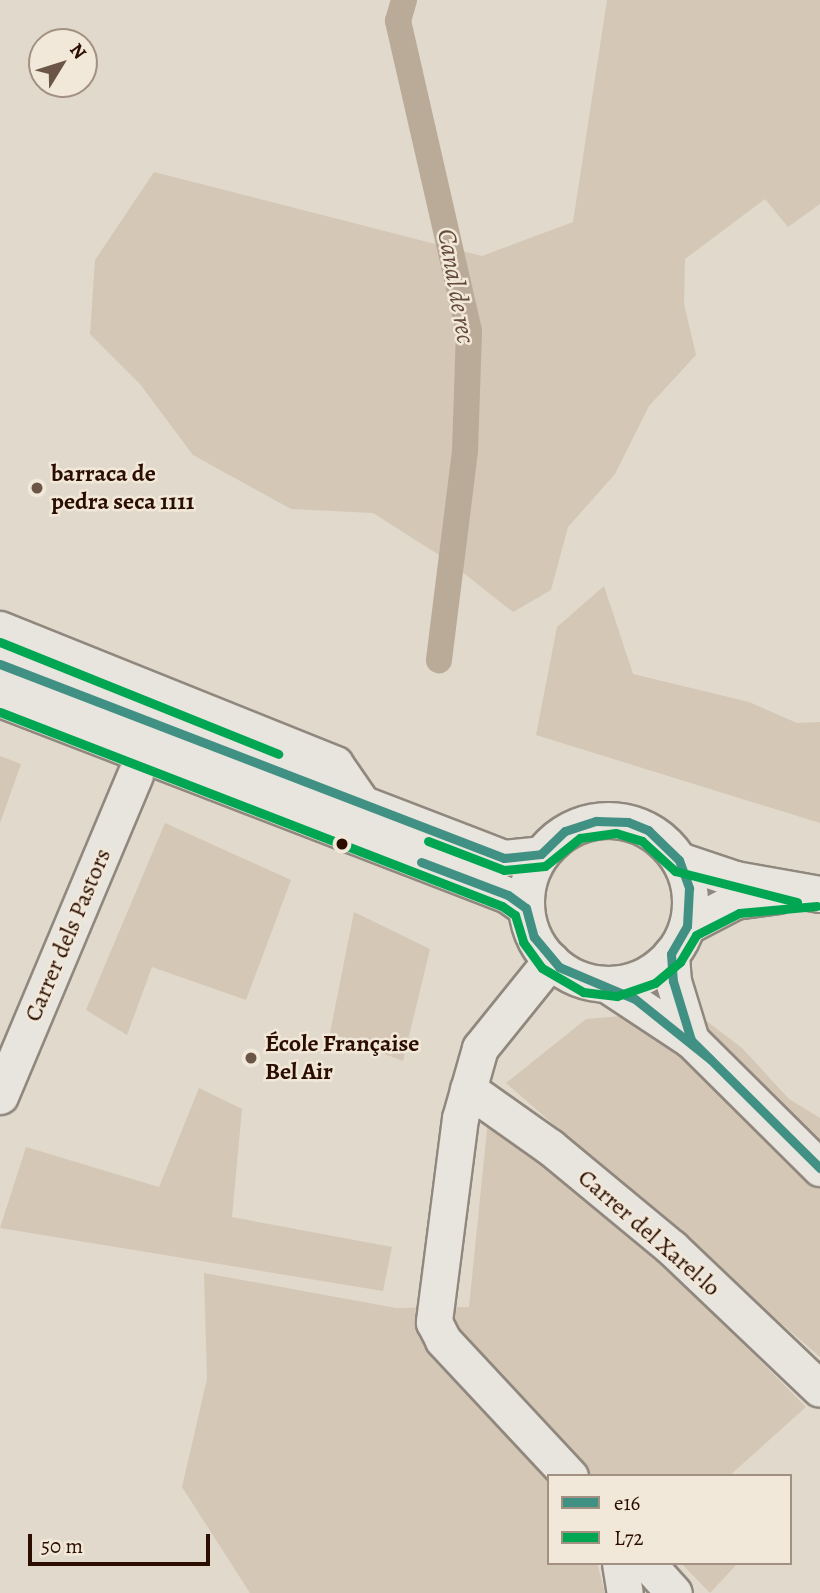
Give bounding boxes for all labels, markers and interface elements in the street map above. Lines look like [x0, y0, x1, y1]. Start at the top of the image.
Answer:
north arrow [28, 28, 98, 98]
text: N [63, 38, 92, 65]
water label: Canal de rec [431, 226, 481, 346]
place label: barraca de pedra seca 1111 [51, 460, 194, 516]
marker: barraca de pedra seca 1111 [29, 480, 45, 496]
unlabelled marker [335, 837, 349, 851]
street label: Carrer dels Pastors [19, 844, 117, 1026]
place label: École Française Bel Air [265, 1030, 419, 1086]
marker: École Française Bel Air [243, 1050, 259, 1066]
street label: Carrer del Xarel·lo [572, 1163, 726, 1303]
legend [547, 1474, 792, 1565]
text: e16 [614, 1489, 640, 1517]
scale bar [32, 1520, 214, 1564]
text: L72 [614, 1524, 643, 1552]
text: 50 m [41, 1532, 83, 1560]

